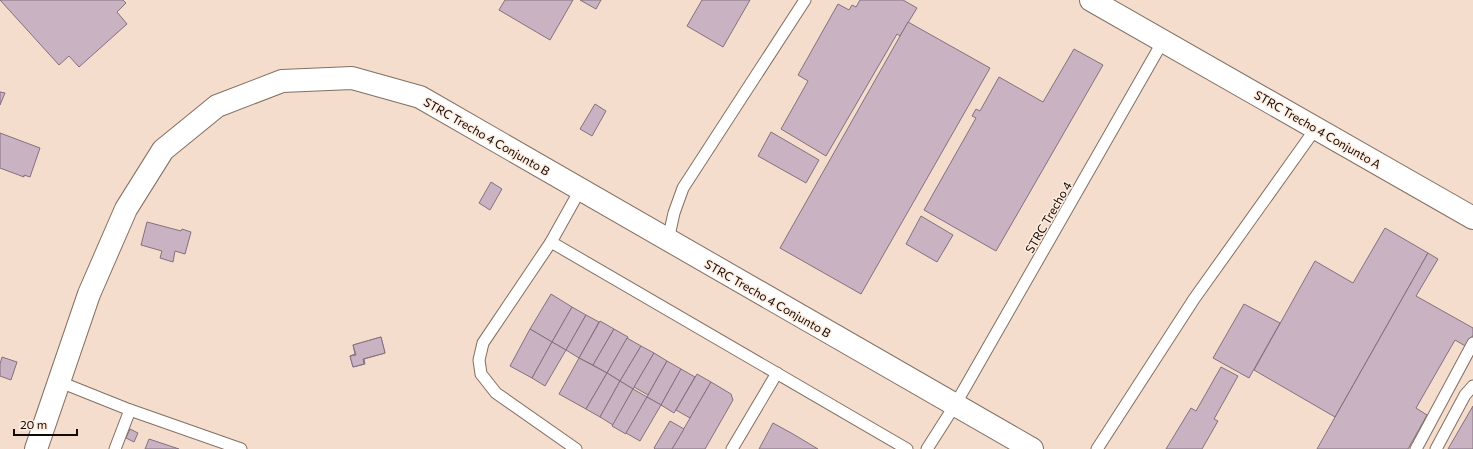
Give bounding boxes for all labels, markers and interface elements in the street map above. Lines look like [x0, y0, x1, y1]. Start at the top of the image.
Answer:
street label: STRC Trecho 4 Conjunto A [1252, 87, 1384, 171]
street label: STRC Trecho 4 Conjunto B [421, 94, 553, 178]
street label: STRC Trecho 4 [1022, 179, 1074, 255]
street label: STRC Trecho 4 Conjunto B [702, 256, 834, 340]
scale bar [14, 411, 77, 437]
text: 20 m [20, 417, 47, 431]

